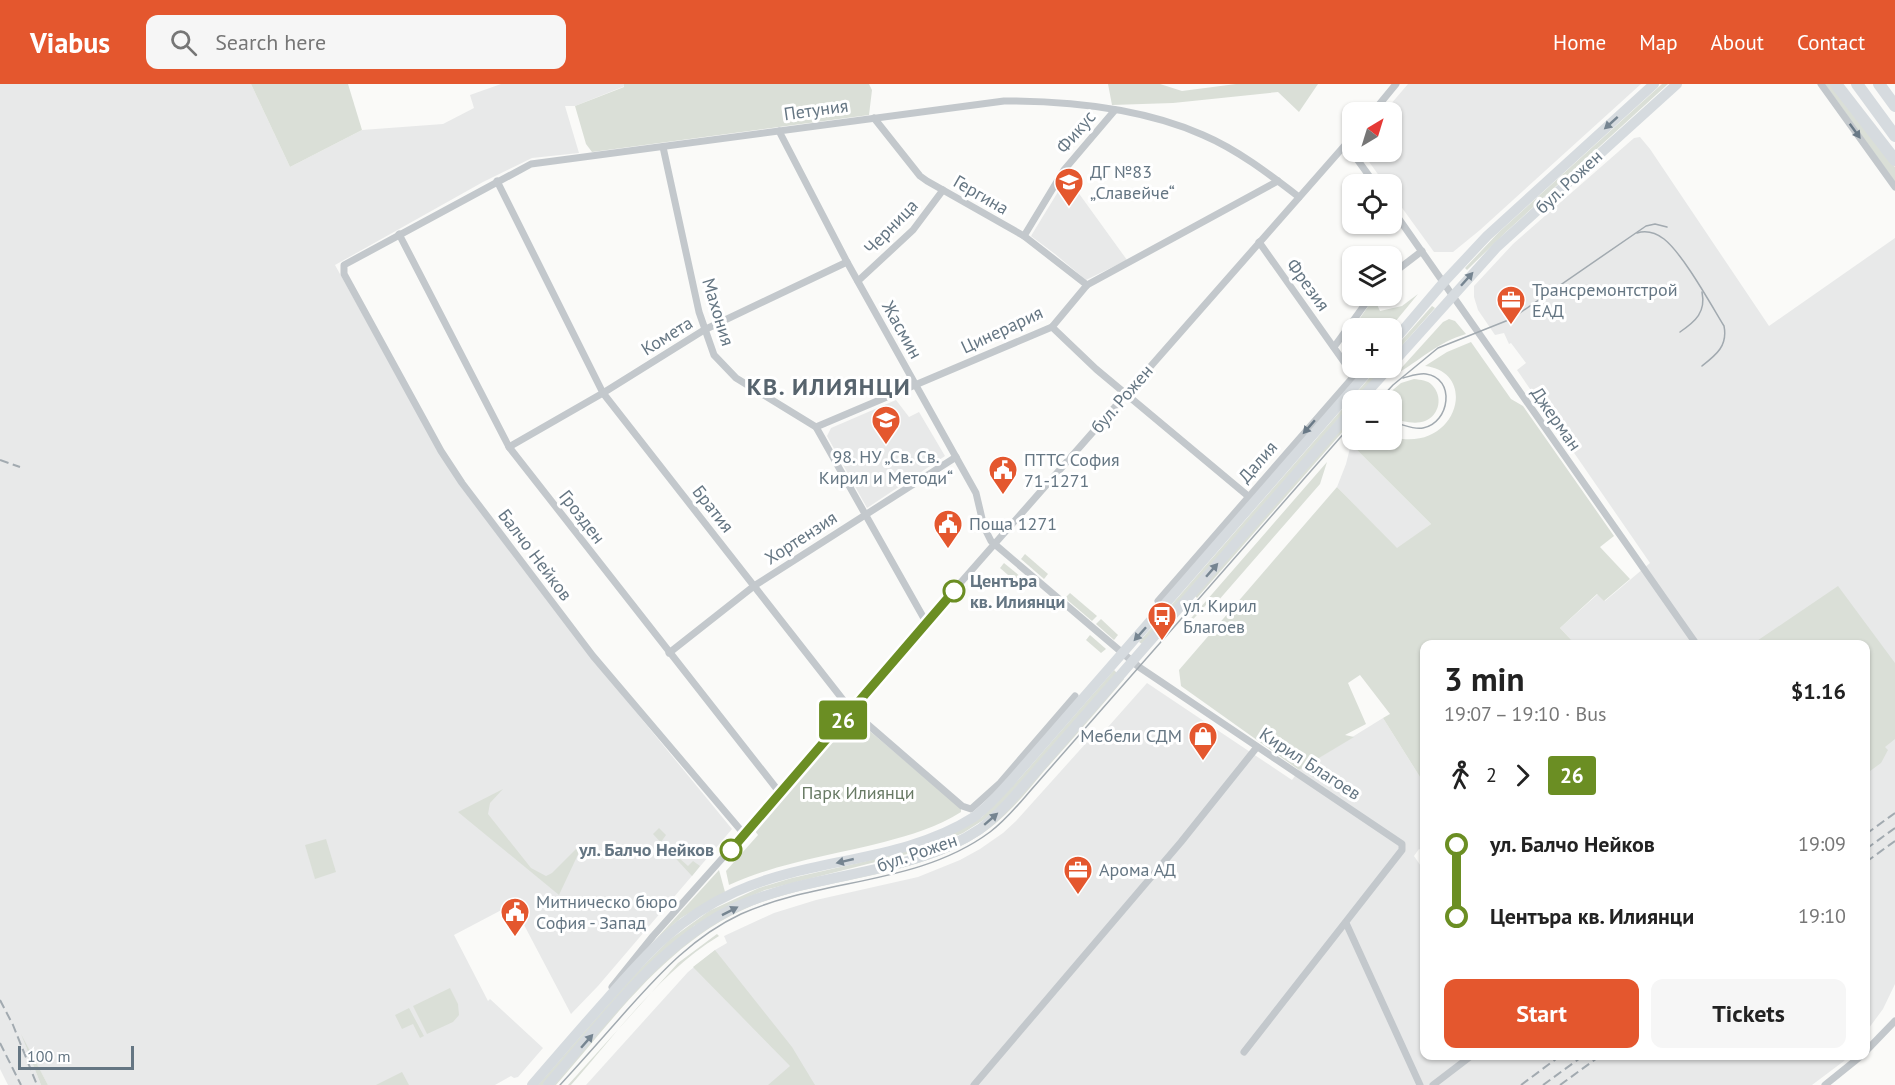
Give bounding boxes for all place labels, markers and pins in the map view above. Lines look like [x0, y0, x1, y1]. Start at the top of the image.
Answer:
place label: ДГ №83 „Славейче“ [1090, 160, 1175, 204]
school or university icon: ДГ №83 „Славейче“ [1053, 166, 1085, 208]
place label: Трансремонтстрой ЕАД [1532, 278, 1677, 322]
office icon: Трансремонтстрой ЕАД [1495, 284, 1527, 326]
school or university icon: 98. НУ „Св. Св. Кирил и Методи“ [870, 404, 902, 446]
place label: 98. НУ „Св. Св. Кирил и Методи“ [819, 445, 953, 489]
place label: ПТТС София 71-1271 [1024, 448, 1120, 492]
public building icon: ПТТС София 71-1271 [987, 454, 1019, 496]
public building icon: Поща 1271 [932, 508, 964, 550]
place label: Поща 1271 [969, 512, 1057, 535]
place label: Центъра кв. Илиянци [970, 569, 1065, 613]
marker: Центъра кв. Илиянци [943, 580, 965, 602]
place label: ул. Кирил Благоев [1183, 594, 1257, 638]
bus stop icon: ул. Кирил Благоев [1146, 600, 1178, 642]
shop icon: Мебели СДМ [1187, 720, 1219, 762]
place label: Мебели СДМ [1080, 724, 1182, 747]
place label: ул. Балчо Нейков [578, 838, 714, 861]
marker: ул. Балчо Нейков [720, 839, 742, 861]
office icon: Арома АД [1062, 854, 1094, 896]
place label: Арома АД [1099, 858, 1176, 881]
place label: Митническо бюро София - Запад [536, 890, 678, 934]
public building icon: Митническо бюро София - Запад [499, 896, 531, 938]

